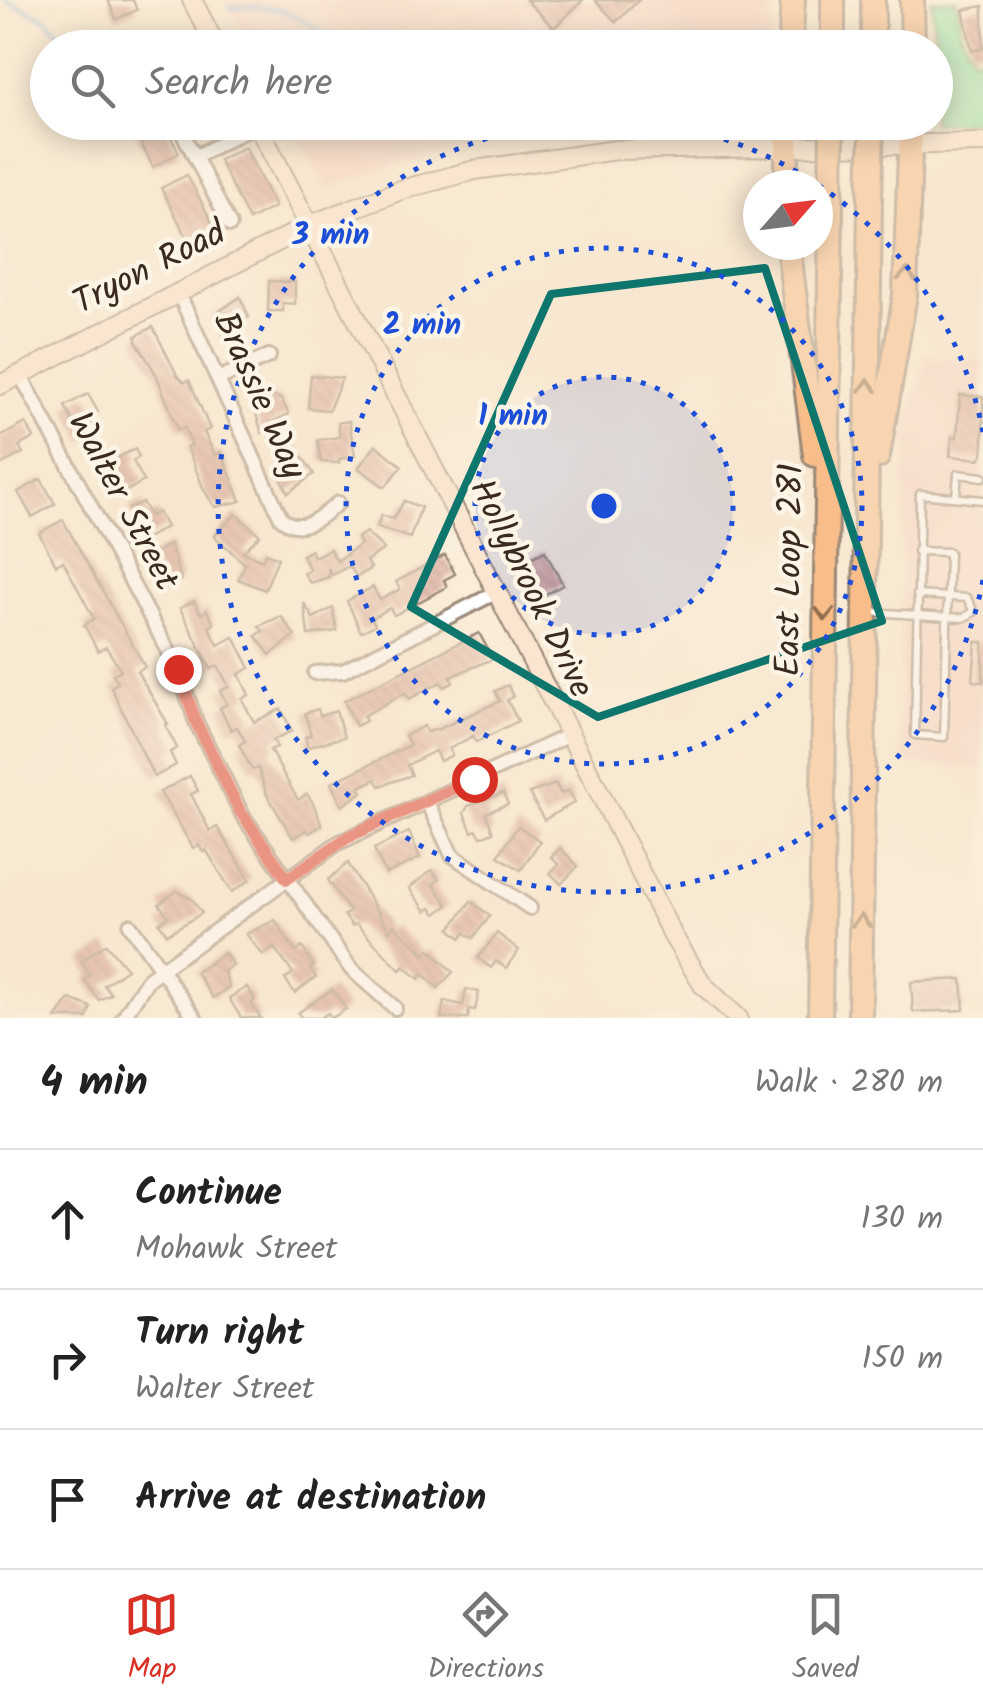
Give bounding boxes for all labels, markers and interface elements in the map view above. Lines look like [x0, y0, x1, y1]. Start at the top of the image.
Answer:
search box [30, 30, 953, 140]
text: Search here [145, 55, 332, 115]
icon: search [65, 58, 120, 113]
north arrow [743, 170, 833, 260]
street label: Tryon Road [64, 206, 238, 332]
text: 3 min [292, 212, 369, 260]
one-way arrow [896, 266, 917, 282]
text: 2 min [383, 302, 461, 350]
street label: Brassie Way [196, 303, 320, 489]
one-way arrow [857, 377, 879, 392]
text: 1 min [478, 393, 548, 441]
street label: Walter Street [51, 402, 193, 602]
street label: East Loop 281 [761, 463, 821, 677]
street label: Hollybrook Drive [453, 470, 607, 708]
centre of rings [586, 488, 622, 524]
one-way arrow [814, 608, 836, 623]
route end [156, 647, 202, 693]
route start [452, 757, 498, 803]
one-way arrow [850, 912, 872, 928]
text: 4 min [40, 1050, 148, 1117]
text: Walk · 280 m [755, 1058, 943, 1109]
text: Continue [135, 1164, 282, 1224]
icon: ahead [40, 1192, 95, 1247]
text: 130 m [860, 1194, 943, 1245]
text: Mohawk Street [135, 1224, 337, 1275]
text: Turn right [135, 1304, 304, 1364]
icon: right [40, 1332, 95, 1387]
text: 150 m [861, 1334, 943, 1385]
text: Walter Street [135, 1364, 314, 1415]
text: Arrive at destination [135, 1469, 486, 1529]
icon: arrive [40, 1472, 95, 1527]
tab: Map [124, 1587, 179, 1692]
tab: Directions [428, 1587, 544, 1692]
tab: Saved [792, 1587, 859, 1692]

